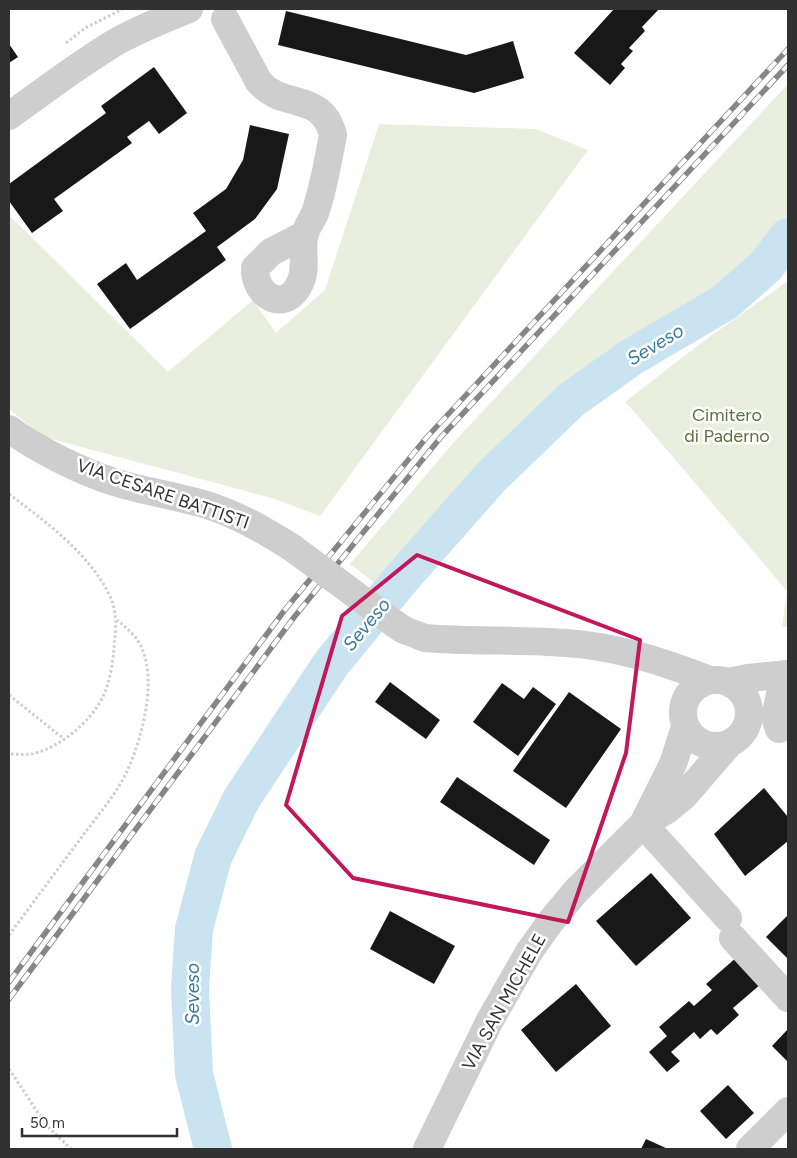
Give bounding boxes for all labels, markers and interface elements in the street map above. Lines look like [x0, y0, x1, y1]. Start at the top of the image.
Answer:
water label: Seveso [623, 319, 688, 370]
park label: Cimitero di Paderno [684, 404, 770, 447]
street label: VIA CESARE BATTISTI [74, 454, 252, 534]
water label: Seveso [338, 593, 395, 656]
street label: VIA SAN MICHELE [457, 930, 551, 1074]
water label: Seveso [181, 963, 204, 1025]
scale bar [22, 1106, 178, 1138]
text: 50 m [30, 1114, 65, 1132]

